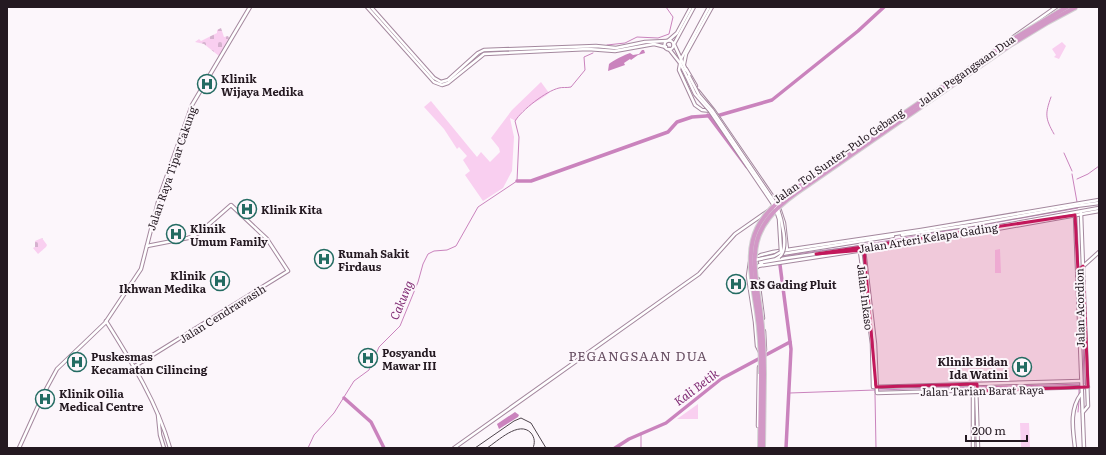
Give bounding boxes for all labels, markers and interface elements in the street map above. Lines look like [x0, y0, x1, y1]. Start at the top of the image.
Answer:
street label: Jalan Pegangsaan Dua [914, 30, 1018, 110]
place label: Klinik Wijaya Medika [221, 70, 304, 99]
hospital icon: Klinik Wijaya Medika [196, 73, 218, 95]
street label: Jalan Raya Tipar Cakung [142, 103, 200, 232]
street label: Jalan Tol Sunter–Pulo Gebang [769, 103, 907, 206]
hospital icon: Klinik Kita [236, 198, 258, 220]
place label: Klinik Kita [261, 201, 323, 217]
street label: Jalan Arteri Kelapa Gading [857, 218, 1000, 256]
place label: Klinik Umum Family [190, 220, 268, 249]
hospital icon: Klinik Umum Family [165, 223, 187, 245]
place label: Rumah Sakit Firdaus [338, 245, 410, 274]
hospital icon: Rumah Sakit Firdaus [313, 248, 335, 270]
street label: Jalan Inkaso [854, 263, 878, 331]
place label: Klinik Ikhwan Medika [119, 267, 207, 296]
street label: Jalan Acordion [1070, 268, 1088, 348]
hospital icon: Klinik Ikhwan Medika [209, 270, 231, 292]
hospital icon: RS Gading Pluit [725, 273, 747, 295]
place label: RS Gading Pluit [750, 276, 837, 292]
water label: Cakung [385, 277, 417, 323]
street label: Jalan Cendrawasih [176, 280, 268, 346]
place label: Posyandu Mawar III [382, 344, 437, 373]
district label: PEGANGSAAN DUA [568, 346, 708, 365]
hospital icon: Posyandu Mawar III [357, 347, 379, 369]
place label: Puskesmas Kecamatan Cilincing [91, 348, 208, 377]
hospital icon: Puskesmas Kecamatan Cilincing [66, 351, 88, 373]
place label: Klinik Bidan Ida Watini [937, 353, 1008, 382]
hospital icon: Klinik Bidan Ida Watini [1011, 356, 1033, 378]
water label: Kali Betik [670, 364, 722, 410]
street label: Jalan Tarian Barat Raya [920, 381, 1044, 399]
place label: Klinik Oilia Medical Centre [59, 385, 144, 414]
hospital icon: Klinik Oilia Medical Centre [34, 388, 56, 410]
scale bar [966, 417, 1027, 443]
text: 200 m [972, 421, 1006, 439]

